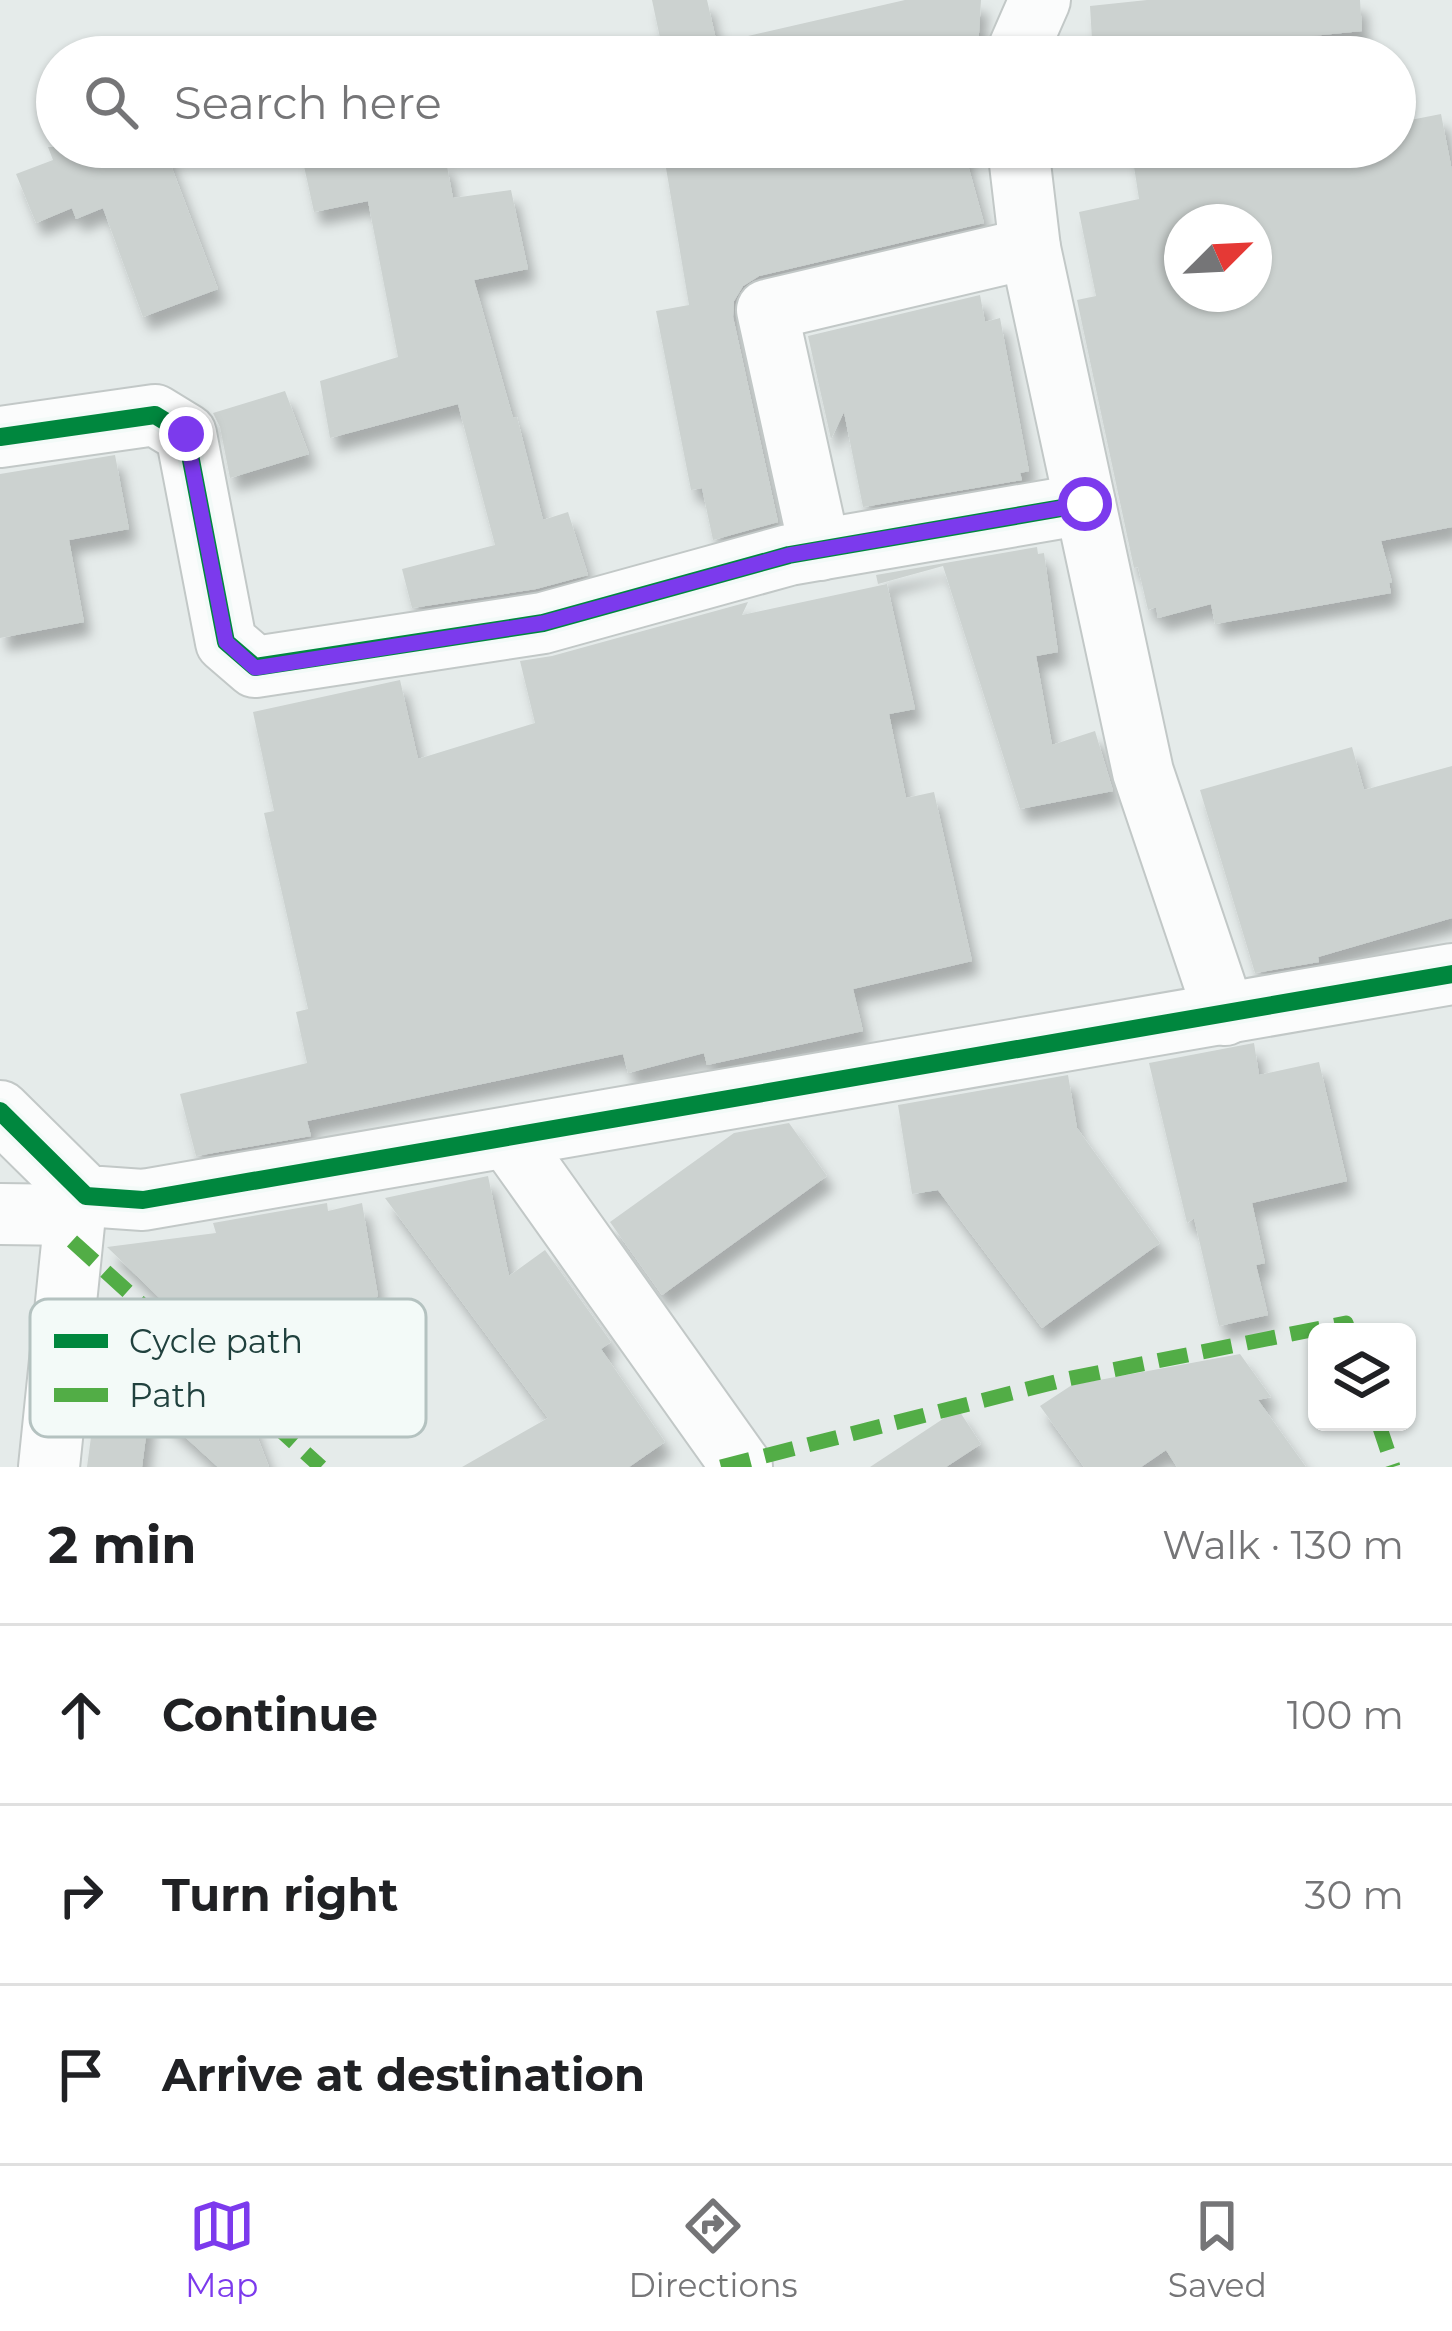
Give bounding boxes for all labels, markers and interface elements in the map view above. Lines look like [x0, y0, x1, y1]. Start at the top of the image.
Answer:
search box [36, 36, 1416, 168]
icon: search [78, 69, 144, 135]
text: Search here [174, 75, 442, 130]
north arrow [1164, 204, 1272, 312]
route end [159, 407, 213, 461]
route start [1058, 477, 1112, 531]
legend [30, 1299, 426, 1437]
text: Cycle path [129, 1321, 303, 1361]
map controls [1308, 1323, 1416, 1431]
button: layers [1308, 1323, 1416, 1431]
text: Path [129, 1375, 207, 1415]
text: 2 min [48, 1514, 197, 1576]
text: Walk · 130 m [1162, 1521, 1404, 1569]
icon: ahead [48, 1682, 114, 1748]
text: Continue [162, 1687, 378, 1742]
text: 100 m [1287, 1691, 1404, 1739]
icon: right [48, 1862, 114, 1928]
text: Turn right [162, 1867, 398, 1922]
text: 30 m [1305, 1871, 1404, 1919]
icon: arrive [48, 2042, 114, 2108]
text: Arrive at destination [162, 2047, 645, 2102]
tab: Map [185, 2193, 258, 2305]
tab: Directions [629, 2193, 798, 2305]
tab: Saved [1168, 2193, 1267, 2305]

